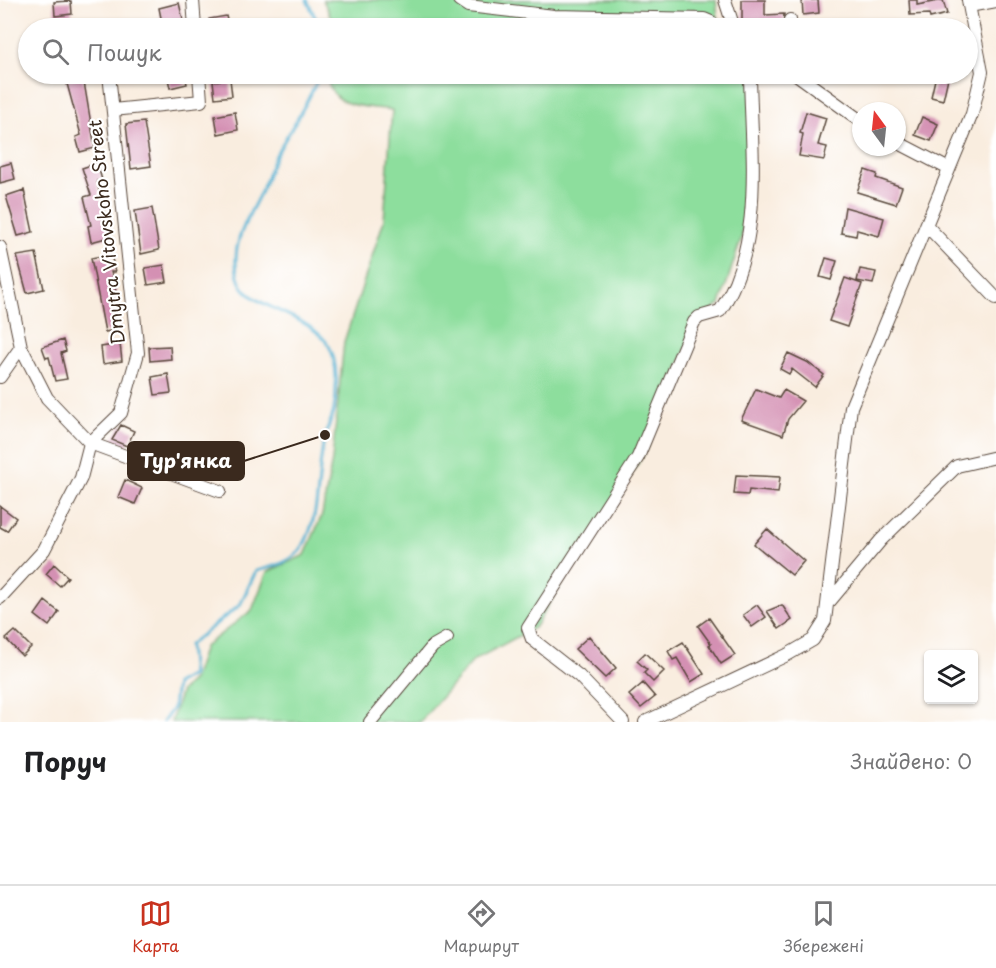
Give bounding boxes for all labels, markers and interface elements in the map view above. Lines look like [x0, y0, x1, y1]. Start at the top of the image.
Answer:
search box [18, 18, 978, 84]
icon: search [39, 35, 72, 68]
text: Пошук [87, 35, 162, 68]
north arrow [852, 102, 906, 156]
street label: Dmytra Vitovskoho Street [80, 118, 131, 346]
callout: Тур'янка [128, 442, 244, 480]
text: Тур'янка [140, 445, 232, 475]
map controls [924, 650, 978, 704]
button: layers [924, 650, 978, 704]
text: Поруч [24, 742, 107, 781]
text: Знайдено: 0 [851, 746, 972, 776]
tab: Карта [132, 897, 179, 957]
tab: Маршрут [443, 897, 519, 957]
tab: Збережені [783, 897, 864, 957]

